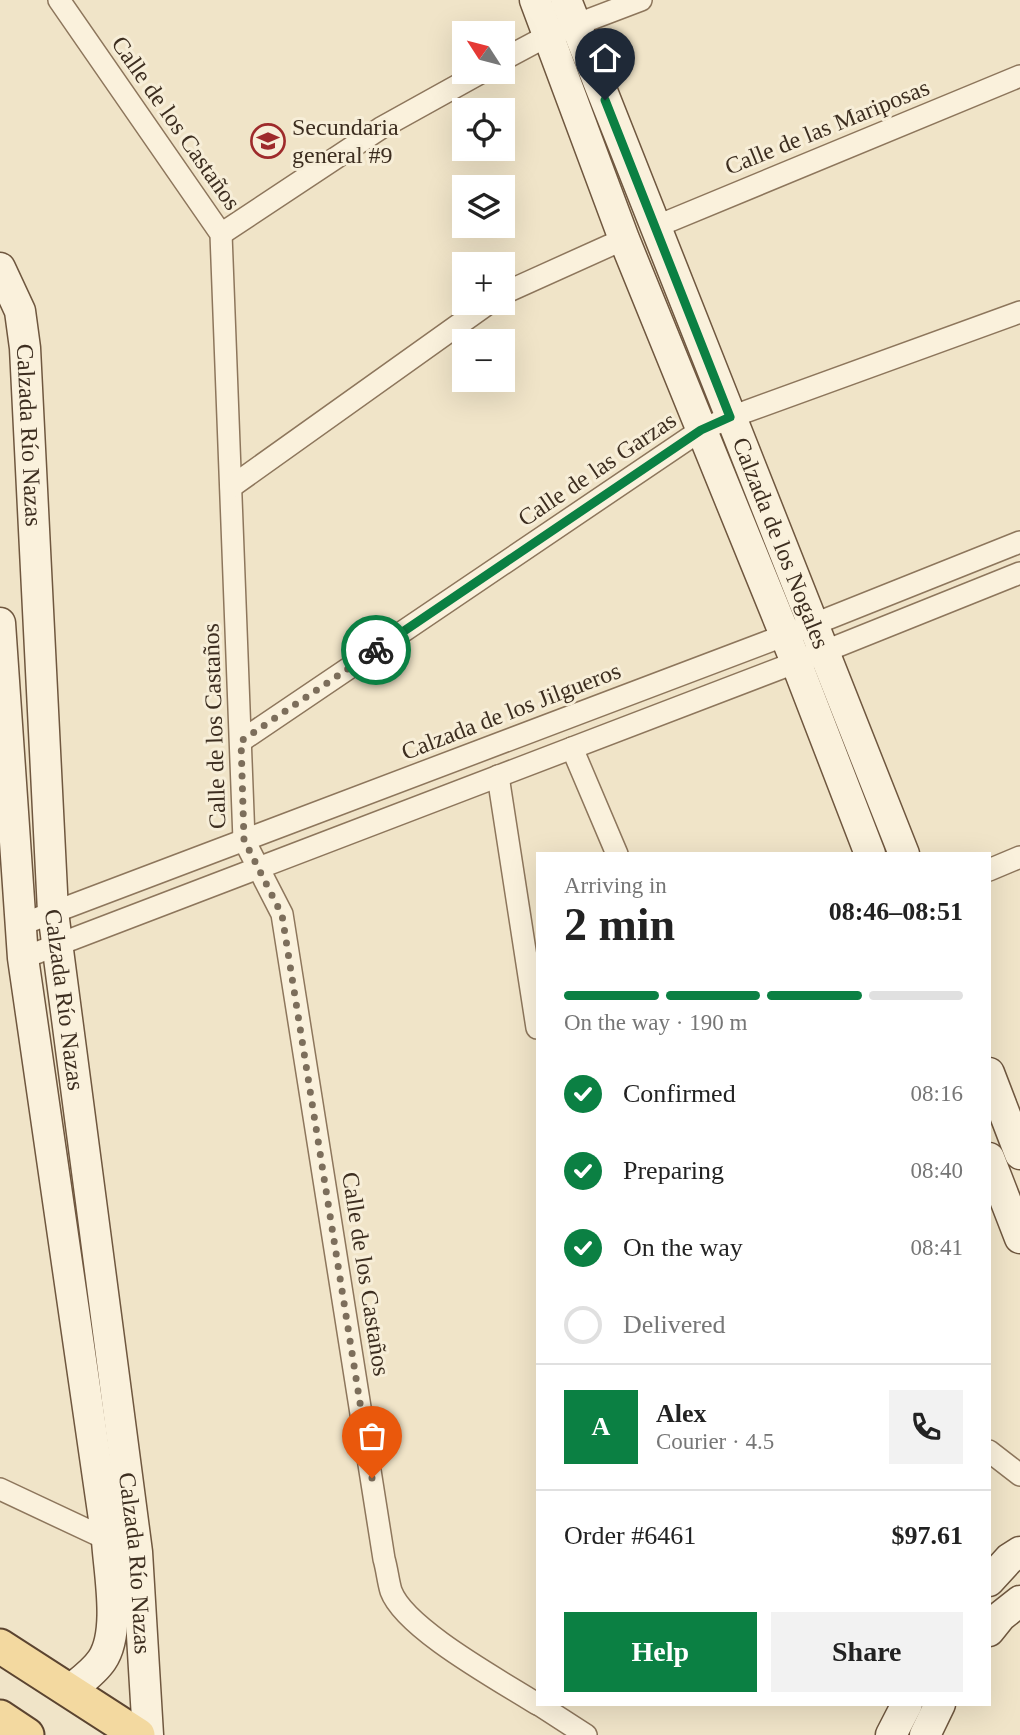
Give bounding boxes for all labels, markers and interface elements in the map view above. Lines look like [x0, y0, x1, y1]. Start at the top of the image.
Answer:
north arrow [452, 21, 514, 84]
map controls [452, 21, 515, 392]
pin [575, 28, 635, 100]
street label: Calle de los Castaños [106, 31, 246, 215]
icon: home [586, 39, 624, 77]
street label: Calle de las Mariposas [721, 74, 933, 180]
button: locate [452, 98, 515, 161]
place label: Secundaria general #9 [292, 114, 399, 168]
school or university icon: Secundaria general #9 [249, 122, 287, 160]
button: layers [452, 175, 515, 238]
button: + [452, 252, 515, 315]
button: − [452, 329, 515, 392]
street label: Calzada Río Nazas [12, 343, 47, 527]
street label: Calle de las Garzas [513, 407, 681, 531]
street label: Calzada de los Nogales [727, 434, 834, 652]
courier [341, 615, 411, 685]
street label: Calle de los Castaños [197, 623, 231, 829]
icon: bike [357, 631, 395, 669]
street label: Calzada de los Jilgueros [398, 657, 624, 765]
text: Arriving in [564, 873, 667, 898]
text: 08:46–08:51 [829, 897, 963, 926]
text: 2 min [564, 899, 675, 950]
street label: Calzada Río Nazas [40, 908, 89, 1092]
text: On the way · 190 m [564, 1010, 747, 1035]
icon: check [564, 1075, 602, 1113]
text: Confirmed [623, 1079, 736, 1108]
text: 08:16 [911, 1081, 963, 1106]
icon: check [564, 1152, 602, 1190]
text: Preparing [623, 1156, 724, 1185]
text: 08:40 [911, 1158, 963, 1183]
street label: Calle de los Castaños [337, 1170, 395, 1378]
icon: check [564, 1229, 602, 1267]
text: On the way [623, 1233, 743, 1262]
text: 08:41 [911, 1235, 963, 1260]
text: Delivered [623, 1310, 726, 1339]
button: phone [889, 1390, 963, 1464]
text: Alex [656, 1399, 707, 1428]
pin [342, 1406, 402, 1478]
text: A [592, 1412, 610, 1441]
icon: bag [353, 1417, 391, 1455]
text: Courier · 4.5 [656, 1429, 774, 1454]
street label: Calzada Río Nazas [114, 1471, 156, 1655]
text: Order #6461 [564, 1521, 696, 1550]
text: $97.61 [892, 1521, 963, 1550]
button: Help [564, 1612, 757, 1692]
button: Share [771, 1612, 963, 1692]

